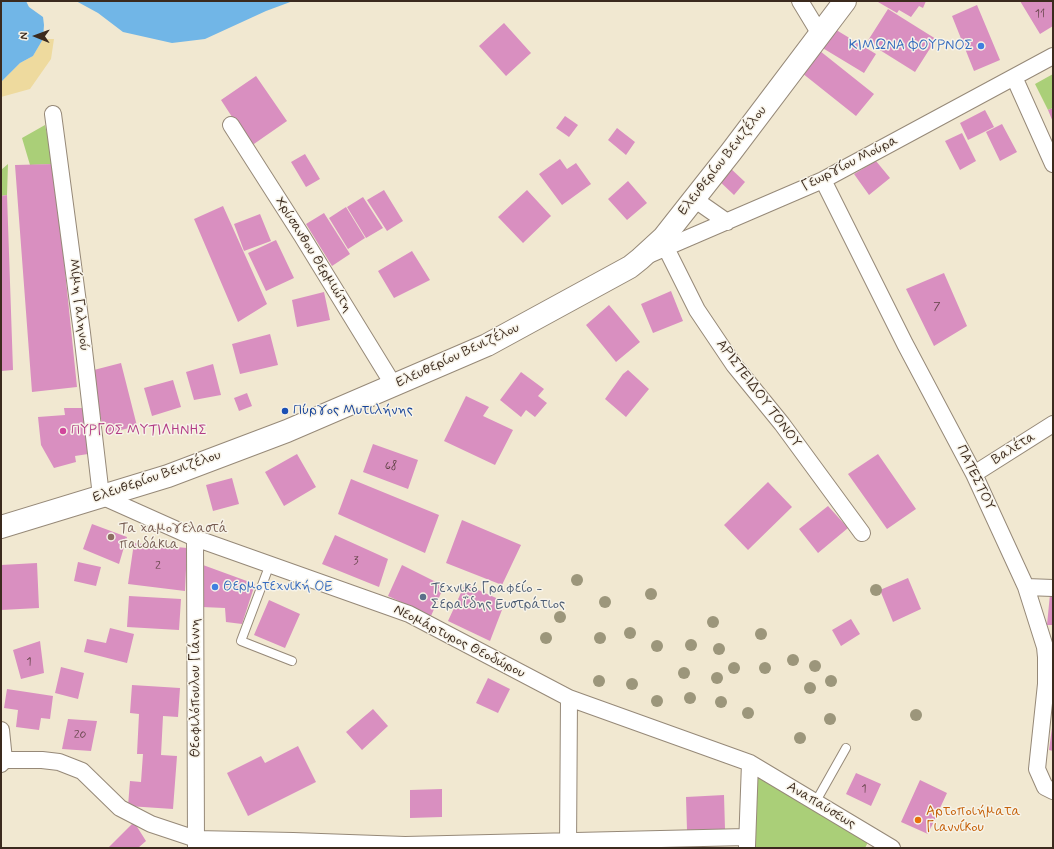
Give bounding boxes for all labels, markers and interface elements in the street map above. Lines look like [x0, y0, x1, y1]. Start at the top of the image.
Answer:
house number: 11 [1035, 7, 1045, 21]
north arrow [16, 16, 56, 56]
text: N [17, 32, 31, 40]
place label: ΚΙΜΩΝΑ ΦΟΥΡΝΟΣ [849, 38, 973, 54]
marker: ΚΙΜΩΝΑ ΦΟΥΡΝΟΣ [976, 41, 986, 51]
street label: Ελευθερίου Βενιζέλου [675, 103, 771, 219]
street label: Γεωργίου Μούρα [799, 133, 901, 195]
street label: Χρύσανθου Θερμιώτη [271, 194, 355, 316]
street label: Μίμη Γαληνού [64, 258, 92, 352]
house number: 7 [933, 300, 941, 314]
street label: Ελευθερίου Βενιζέλου [394, 320, 522, 392]
street label: ΑΡΙΣΤΕΙΔΟΥ ΤΟΝΟΥ [712, 337, 804, 451]
place label: Πύργος Μυτιλήνης [293, 403, 413, 419]
marker: Πύργος Μυτιλήνης [280, 406, 290, 416]
place label: ΠΥΡΓΟΣ ΜΥΤΙΛΗΝΗΣ [71, 423, 207, 439]
marker: ΠΥΡΓΟΣ ΜΥΤΙΛΗΝΗΣ [58, 426, 68, 436]
street label: Βαλέτα [989, 429, 1039, 469]
street label: ΠΑΤΕΣΤΟΥ [952, 443, 998, 513]
street label: Ελευθερίου Βενιζέλου [91, 447, 223, 507]
house number: 68 [385, 459, 397, 473]
place label: Τα χαμογελαστά παιδάκια [119, 521, 227, 554]
marker: Τα χαμογελαστά παιδάκια [106, 532, 116, 542]
house number: 3 [353, 554, 359, 568]
house number: 2 [155, 559, 161, 573]
place label: Θερμοτεχνική ΟΕ [223, 579, 333, 595]
place label: Τεχνικό Γραφείο - Σεραΐδης Ευστράτιος [431, 581, 565, 614]
marker: Θερμοτεχνική ΟΕ [210, 582, 220, 592]
marker: Τεχνικό Γραφείο - Σεραΐδης Ευστράτιος [418, 592, 428, 602]
street label: Νεομάρτυρος Θεοδώρου [390, 602, 528, 682]
street label: Θεοφιλόπουλου Γιάννη [188, 618, 204, 758]
house number: 1 [26, 655, 32, 669]
house number: 20 [74, 728, 86, 742]
street label: Αναπαύσεως [783, 779, 859, 833]
house number: 1 [861, 782, 867, 796]
place label: Αρτοποιήματα Γιαννίκου [926, 804, 1020, 836]
marker: Αρτοποιήματα Γιαννίκου [913, 815, 923, 825]

